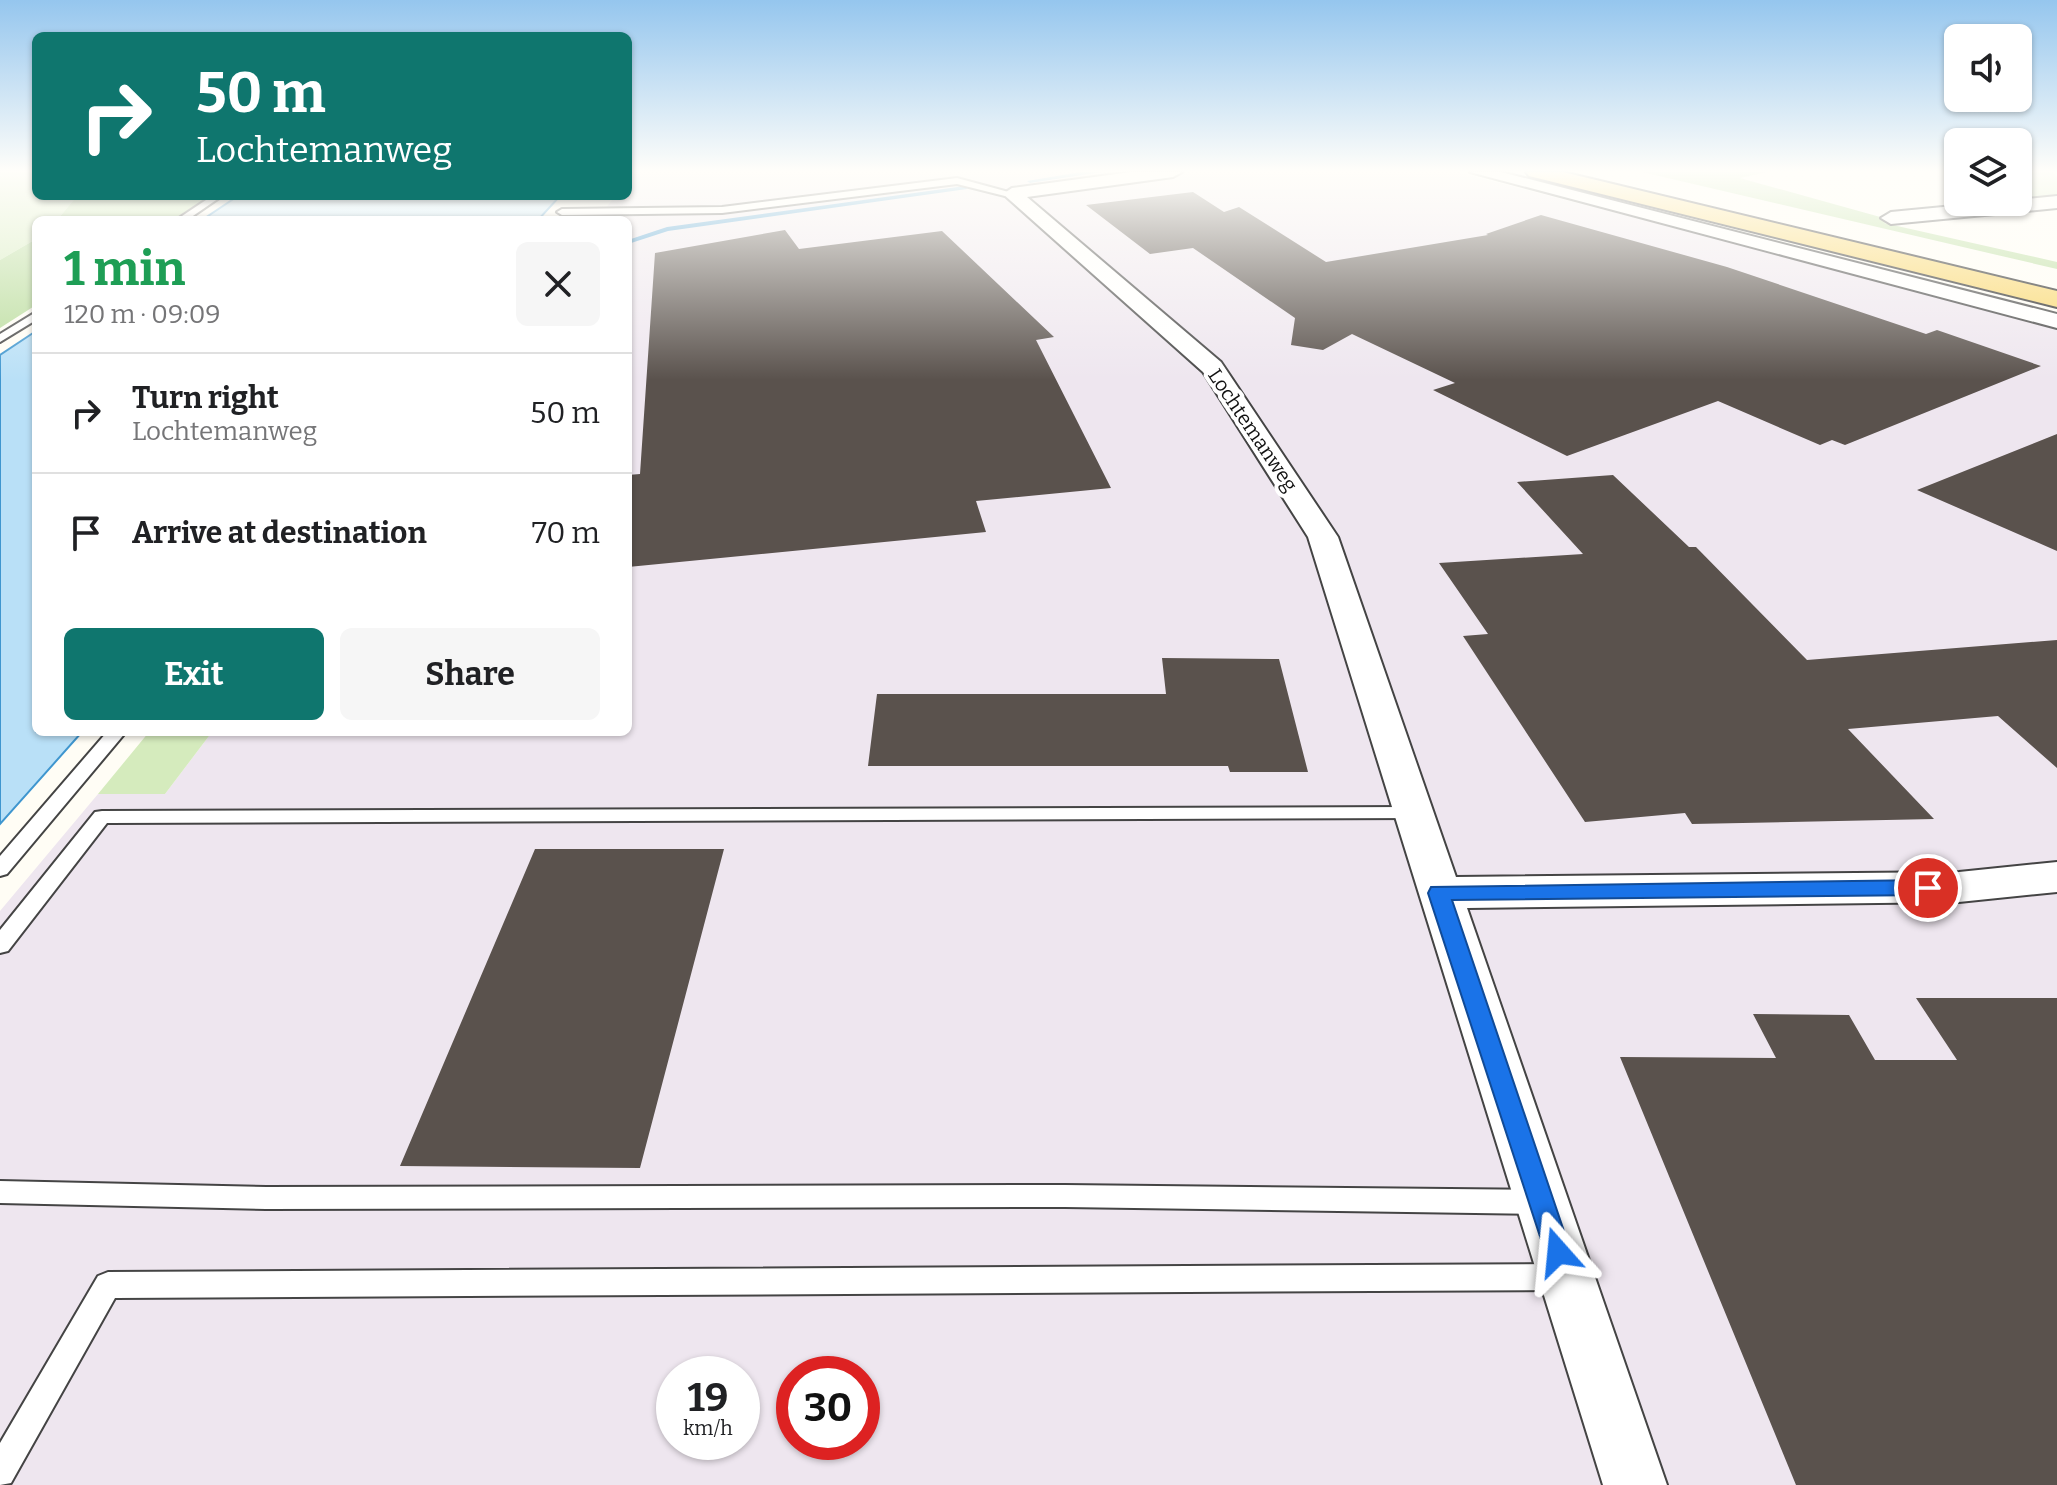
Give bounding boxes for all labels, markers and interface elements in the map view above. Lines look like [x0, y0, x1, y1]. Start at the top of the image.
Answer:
map controls [1944, 24, 2032, 216]
button: sound [1944, 24, 2032, 112]
text: 50 m [196, 60, 326, 127]
icon: right [64, 64, 168, 168]
text: Lochtemanweg [196, 128, 452, 172]
button: layers [1944, 128, 2032, 216]
text: 1 min [64, 240, 185, 298]
button: close [516, 242, 600, 326]
text: 120 m · 09:09 [64, 299, 221, 330]
street label: Lochtemanweg [1203, 364, 1303, 496]
text: Turn right [132, 380, 279, 416]
icon: right [64, 391, 108, 435]
text: 50 m [530, 395, 600, 431]
text: Lochtemanweg [132, 416, 317, 447]
icon: arrive [64, 511, 108, 555]
text: Arrive at destination [132, 515, 427, 551]
text: 70 m [532, 515, 600, 551]
button: Exit [64, 628, 324, 720]
button: Share [340, 628, 600, 720]
pin [1894, 854, 1962, 922]
icon: arrive [1906, 866, 1950, 910]
position arrow [1516, 1210, 1600, 1294]
speed limit sign: 30 [776, 1356, 880, 1460]
text: 19 [688, 1374, 728, 1422]
text: km/h [683, 1416, 733, 1440]

